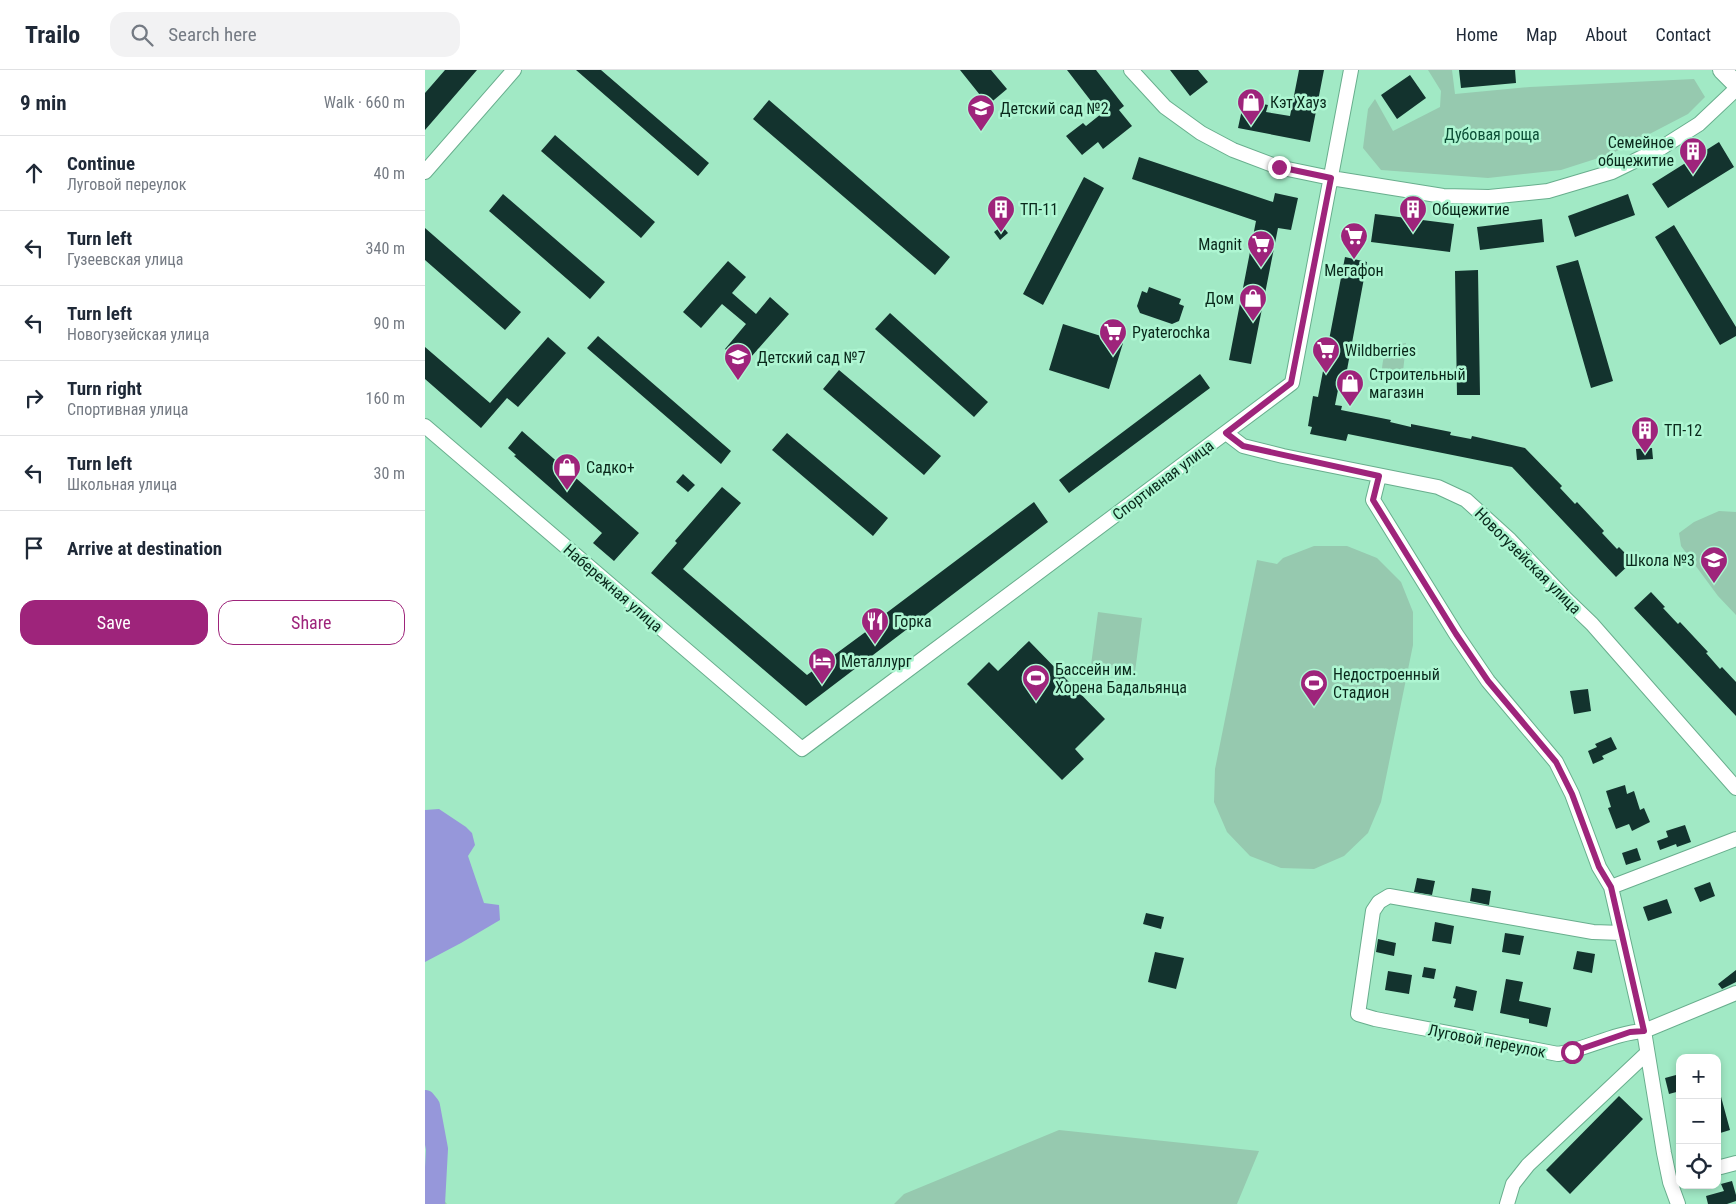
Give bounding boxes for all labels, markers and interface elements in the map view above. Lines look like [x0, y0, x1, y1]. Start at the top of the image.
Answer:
search box [110, 12, 460, 57]
text: Trailo [25, 21, 80, 49]
icon: search [128, 21, 156, 49]
text: Search here [168, 23, 257, 46]
text: Home [1456, 24, 1498, 45]
text: Map [1526, 24, 1557, 45]
text: About [1585, 24, 1627, 45]
text: Contact [1655, 24, 1711, 45]
shop icon: Кэт Хауз [1236, 87, 1266, 126]
text: 9 min [20, 91, 67, 115]
text: Walk · 660 m [324, 93, 405, 112]
school or university icon: Детский сад №2 [966, 93, 996, 132]
place label: Кэт Хауз [1270, 93, 1327, 112]
place label: Детский сад №2 [1000, 99, 1109, 118]
park label: Дубовая роща [1444, 125, 1540, 144]
place label: Семейное общежитие [1598, 133, 1674, 170]
building icon: Семейное общежитие [1678, 136, 1708, 175]
text: Continue [67, 152, 135, 175]
route end [1268, 156, 1291, 179]
icon: ahead [20, 159, 48, 187]
text: 40 m [373, 164, 405, 183]
text: Луговой переулок [67, 175, 186, 194]
building icon: ТП-11 [986, 194, 1016, 233]
building icon: Общежитие [1398, 194, 1428, 233]
place label: ТП-11 [1020, 200, 1058, 219]
place label: Общежитие [1432, 200, 1510, 219]
supermarket icon: Мегафон [1339, 221, 1369, 260]
text: Turn left [67, 227, 132, 250]
supermarket icon: Magnit [1246, 229, 1276, 268]
icon: left [20, 234, 48, 262]
place label: Magnit [1198, 235, 1242, 254]
text: 340 m [366, 239, 405, 258]
text: Гузеевская улица [67, 250, 183, 269]
place label: Мегафон [1324, 261, 1384, 280]
shop icon: Дом [1238, 283, 1268, 322]
place label: Дом [1205, 289, 1234, 308]
text: Turn left [67, 302, 132, 325]
icon: left [20, 309, 48, 337]
text: 90 m [373, 314, 405, 333]
supermarket icon: Pyaterochka [1098, 317, 1128, 356]
place label: Pyaterochka [1132, 323, 1210, 342]
text: Новогузейская улица [67, 325, 209, 344]
supermarket icon: Wildberries [1311, 335, 1341, 374]
place label: Wildberries [1345, 341, 1416, 360]
school or university icon: Детский сад №7 [723, 342, 753, 381]
place label: Детский сад №7 [757, 348, 866, 367]
place label: Строительный магазин [1369, 365, 1466, 402]
shop icon: Строительный магазин [1335, 368, 1365, 407]
text: Turn right [67, 377, 142, 400]
icon: right [20, 384, 48, 412]
text: 160 m [366, 389, 405, 408]
text: Спортивная улица [67, 400, 188, 419]
building icon: ТП-12 [1630, 415, 1660, 454]
place label: ТП-12 [1664, 421, 1702, 440]
street label: Спортивная улица [1109, 436, 1217, 524]
text: Turn left [67, 452, 132, 475]
shop icon: Садко+ [552, 452, 582, 491]
place label: Садко+ [586, 458, 635, 477]
icon: left [20, 459, 48, 487]
text: 30 m [373, 464, 405, 483]
text: Школьная улица [67, 475, 177, 494]
street label: Новогузейская улица [1471, 504, 1585, 618]
icon: arrive [20, 534, 48, 562]
text: Arrive at destination [67, 537, 222, 560]
street label: Набережная улица [560, 540, 666, 636]
school or university icon: Школа №3 [1699, 545, 1729, 584]
place label: Школа №3 [1625, 551, 1695, 570]
button: Save [20, 600, 208, 645]
button: Share [218, 600, 405, 645]
restaurant icon: Горка [860, 606, 890, 645]
place label: Горка [894, 612, 932, 631]
hotel icon: Металлург [807, 646, 837, 685]
place label: Металлург [841, 652, 912, 671]
place label: Бассейн им. Хорена Бадальянца [1055, 660, 1187, 697]
sports icon: Бассейн им. Хорена Бадальянца [1021, 663, 1051, 702]
place label: Недостроенный Стадион [1333, 665, 1440, 702]
sports icon: Недостроенный Стадион [1299, 668, 1329, 707]
street label: Луговой переулок [1427, 1020, 1548, 1062]
route start [1561, 1041, 1584, 1064]
map controls [1676, 1054, 1721, 1189]
button: + [1676, 1054, 1721, 1099]
button: − [1676, 1099, 1721, 1144]
button: locate [1676, 1144, 1721, 1189]

